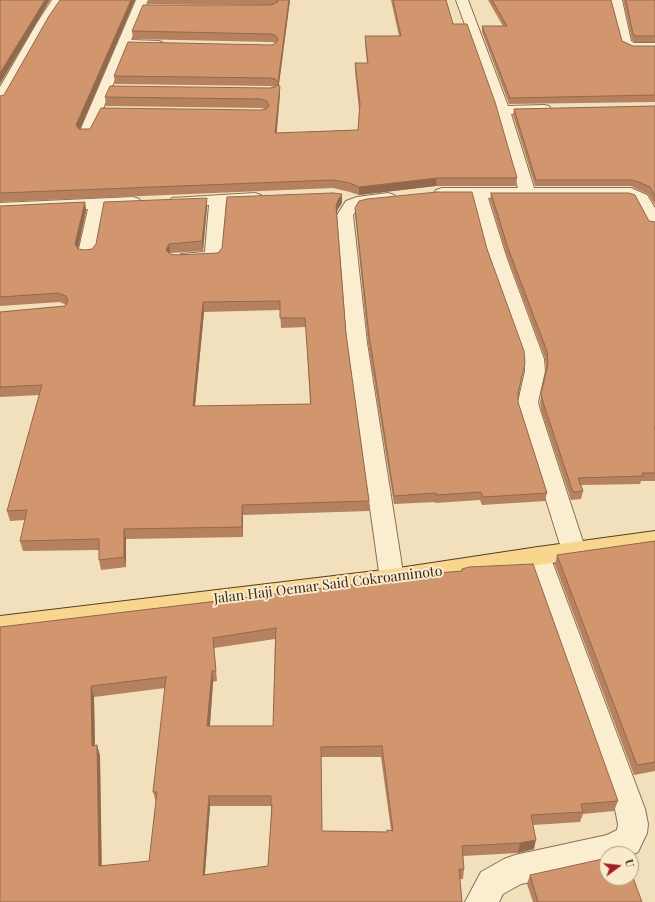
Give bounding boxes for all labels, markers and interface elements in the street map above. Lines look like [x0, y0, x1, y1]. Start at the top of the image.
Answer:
street label: Jalan Haji Oemar Said Cokroaminoto [213, 563, 443, 607]
north arrow [599, 846, 639, 886]
text: U [622, 857, 638, 869]

